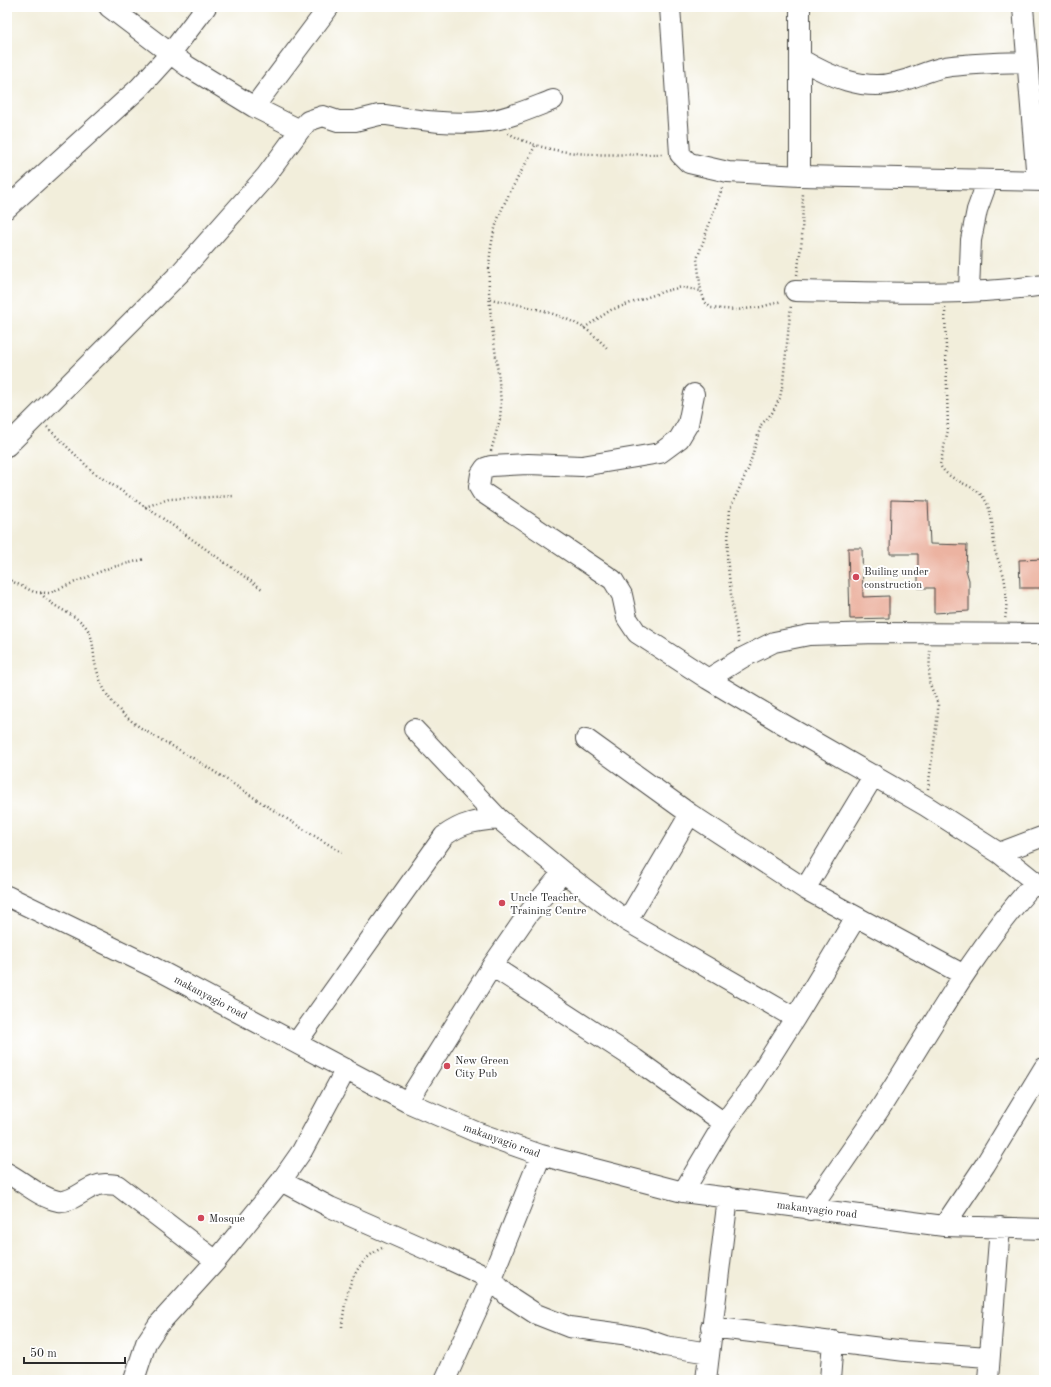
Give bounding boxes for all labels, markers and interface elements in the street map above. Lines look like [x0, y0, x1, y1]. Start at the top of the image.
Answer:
place label: Builing under construction [864, 567, 929, 591]
marker: Builing under construction [851, 572, 861, 582]
place label: Uncle Teacher Training Centre [510, 893, 586, 917]
marker: Uncle Teacher Training Centre [497, 898, 507, 908]
street label: makanyagio road [172, 975, 249, 1022]
place label: New Green City Pub [455, 1056, 509, 1080]
marker: New Green City Pub [442, 1061, 452, 1071]
street label: makanyagio road [462, 1122, 542, 1160]
street label: makanyagio road [776, 1200, 858, 1221]
marker: Mosque [196, 1213, 206, 1223]
place label: Mosque [209, 1214, 245, 1225]
scale bar [24, 1339, 125, 1365]
text: 50 m [30, 1347, 57, 1360]

